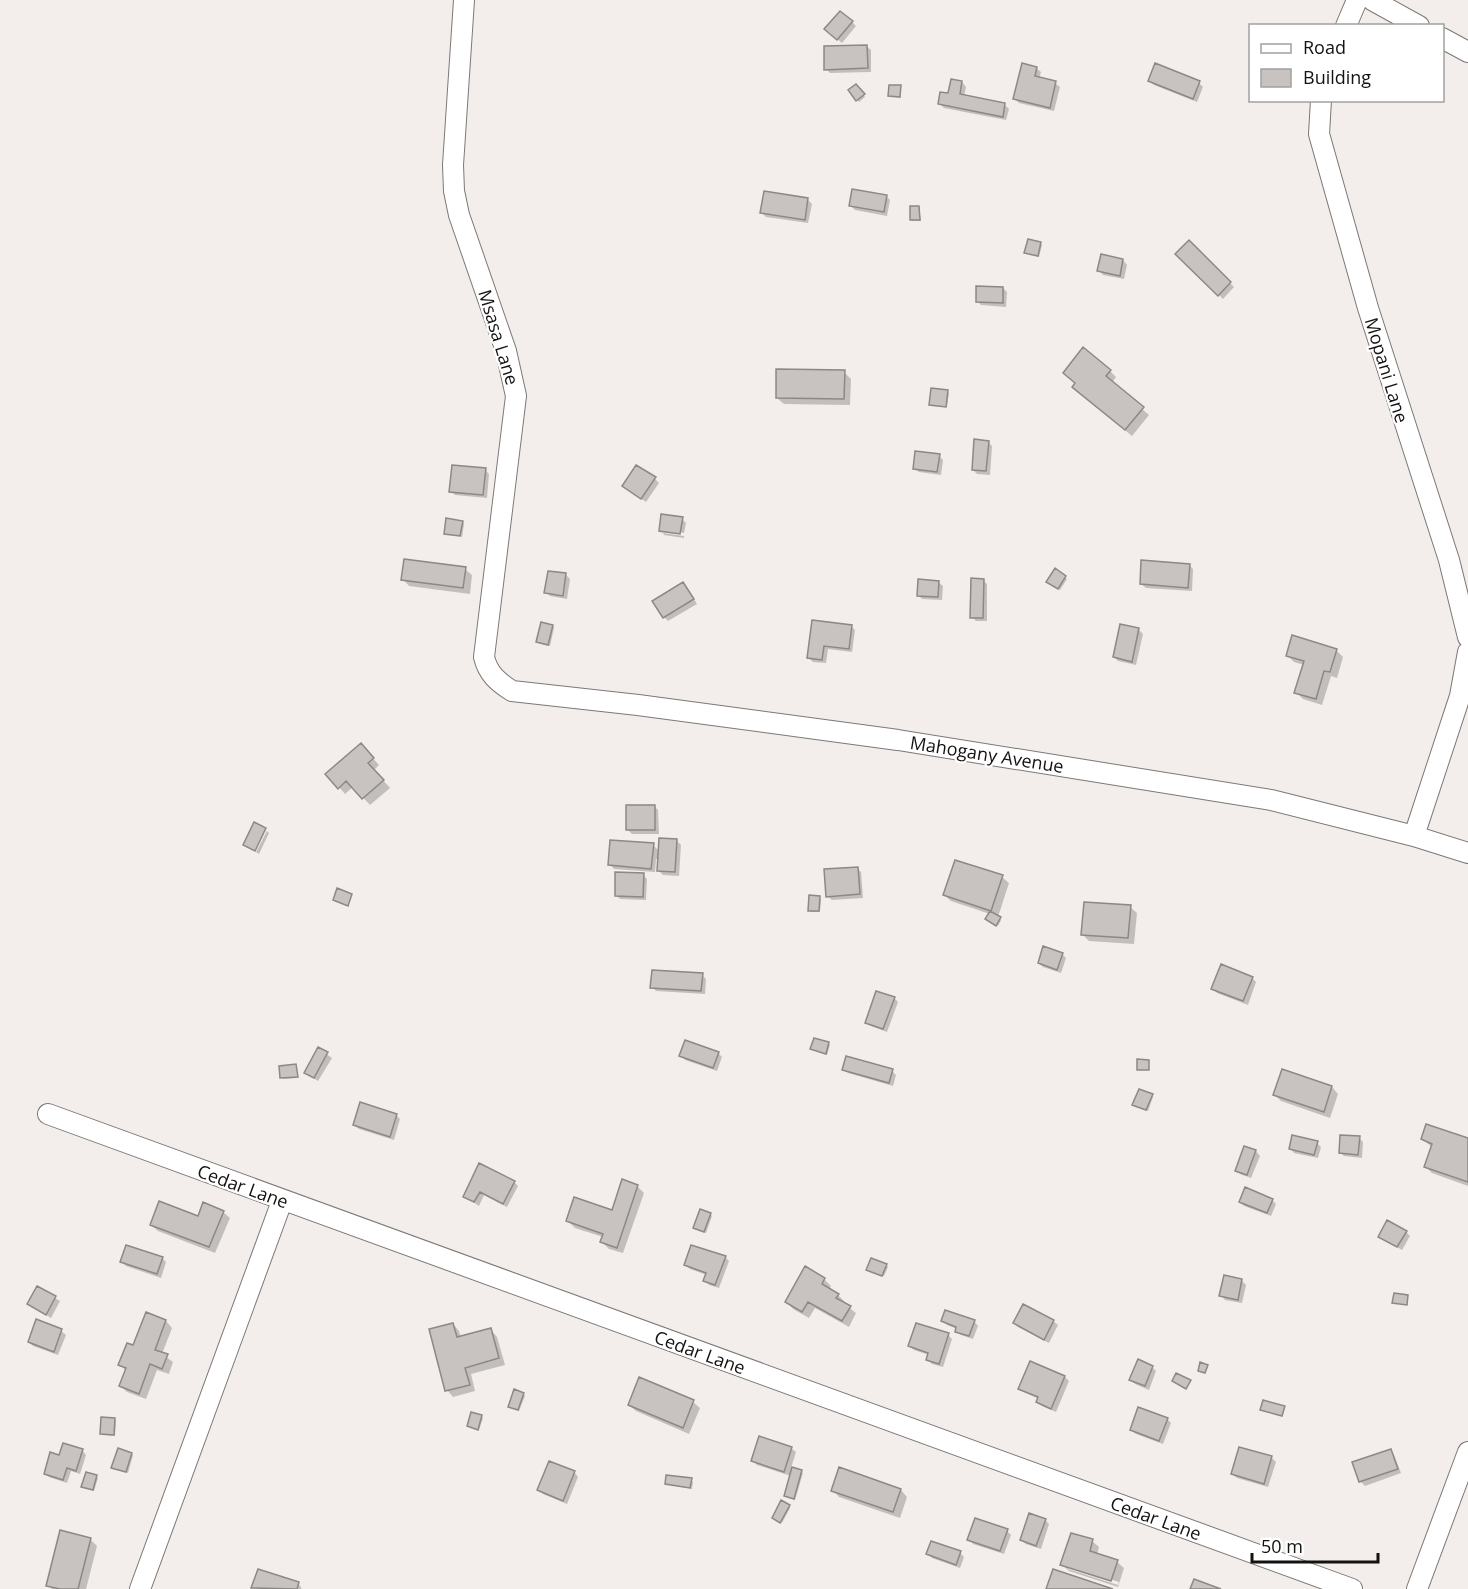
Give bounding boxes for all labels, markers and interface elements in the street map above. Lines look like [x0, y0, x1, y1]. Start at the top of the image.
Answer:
legend [1249, 24, 1444, 102]
text: Road [1303, 35, 1346, 59]
text: Building [1303, 65, 1371, 89]
street label: Msasa Lane [473, 286, 525, 388]
street label: Mopani Lane [1360, 314, 1414, 426]
street label: Mahogany Avenue [908, 730, 1066, 778]
street label: Cedar Lane [194, 1158, 292, 1214]
street label: Cedar Lane [651, 1324, 749, 1380]
street label: Cedar Lane [1107, 1490, 1205, 1546]
scale bar [1252, 1526, 1378, 1564]
text: 50 m [1261, 1534, 1303, 1558]

